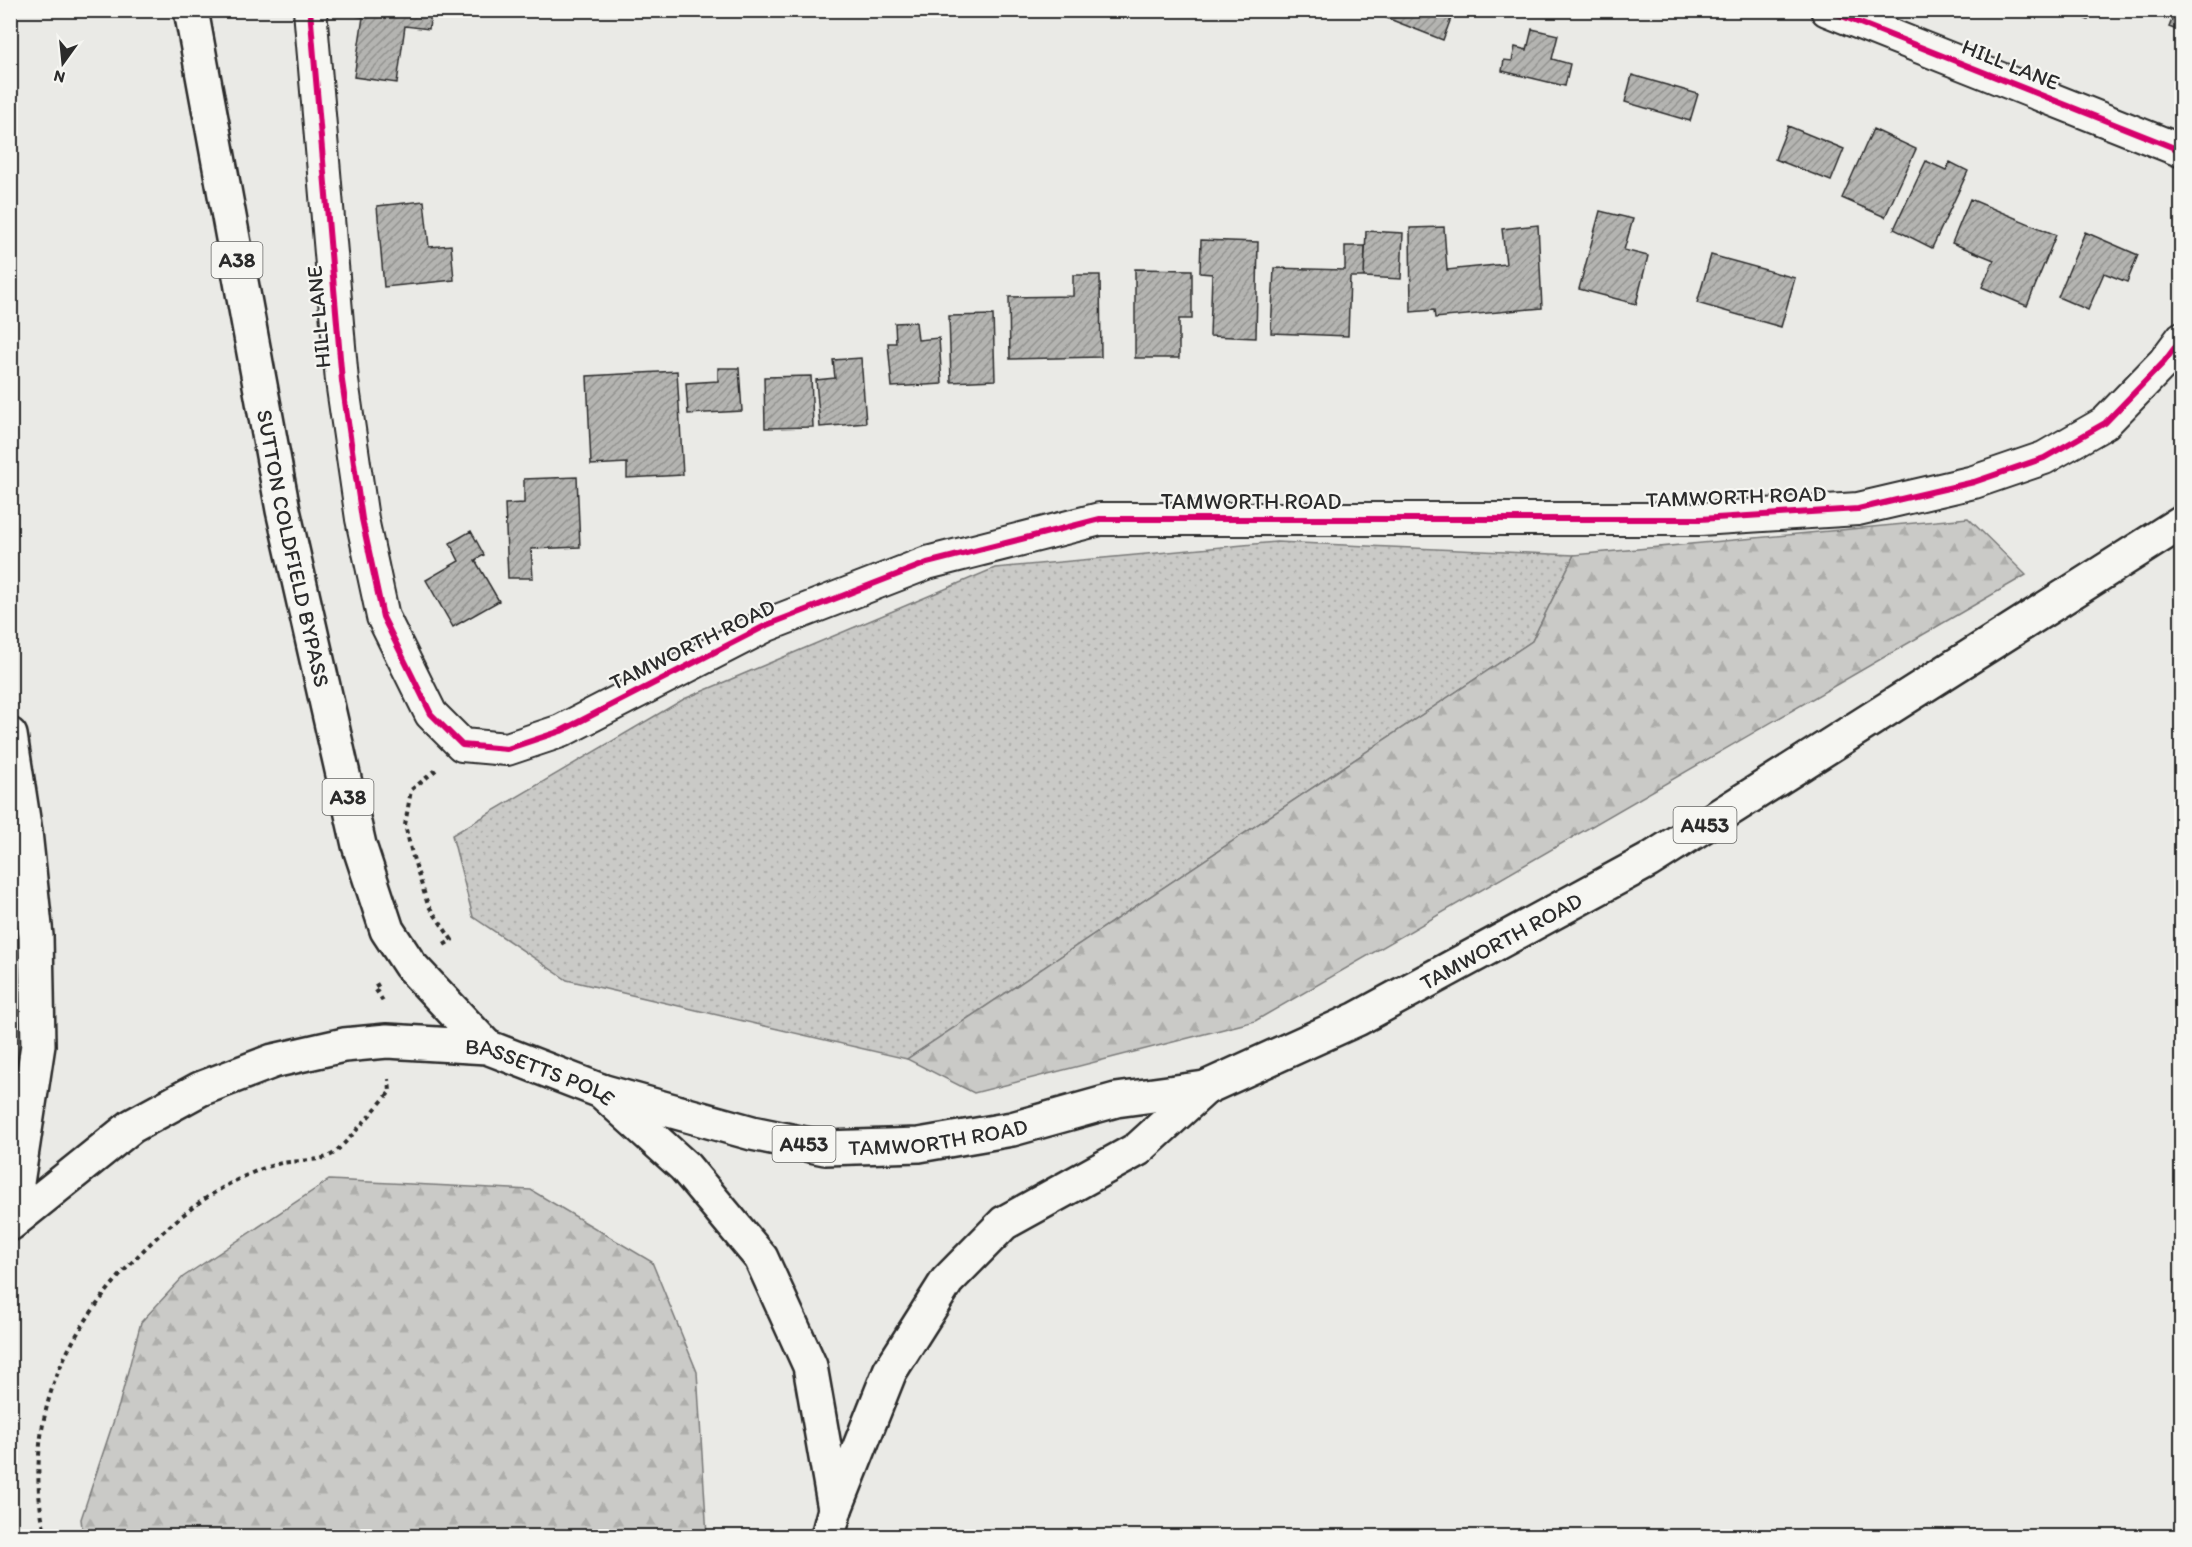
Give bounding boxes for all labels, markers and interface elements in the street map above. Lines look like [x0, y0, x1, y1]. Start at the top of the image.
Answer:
north arrow [33, 33, 93, 93]
street label: HILL LANE [1958, 33, 2064, 96]
text: N [52, 66, 67, 88]
road number: A38 [212, 242, 262, 278]
street label: HILL LANE [301, 265, 336, 369]
street label: SUTTON COLDFIELD BYPASS [251, 408, 336, 690]
street label: TAMWORTH ROAD [1645, 480, 1827, 513]
street label: TAMWORTH ROAD [1161, 488, 1341, 515]
street label: TAMWORTH ROAD [605, 593, 779, 696]
road number: A38 [322, 779, 374, 815]
road number: A453 [1674, 807, 1736, 843]
street label: TAMWORTH ROAD [1415, 886, 1587, 996]
street label: BASSETTS POLE [464, 1033, 621, 1112]
street label: TAMWORTH ROAD [848, 1112, 1031, 1161]
road number: A453 [772, 1126, 836, 1162]

